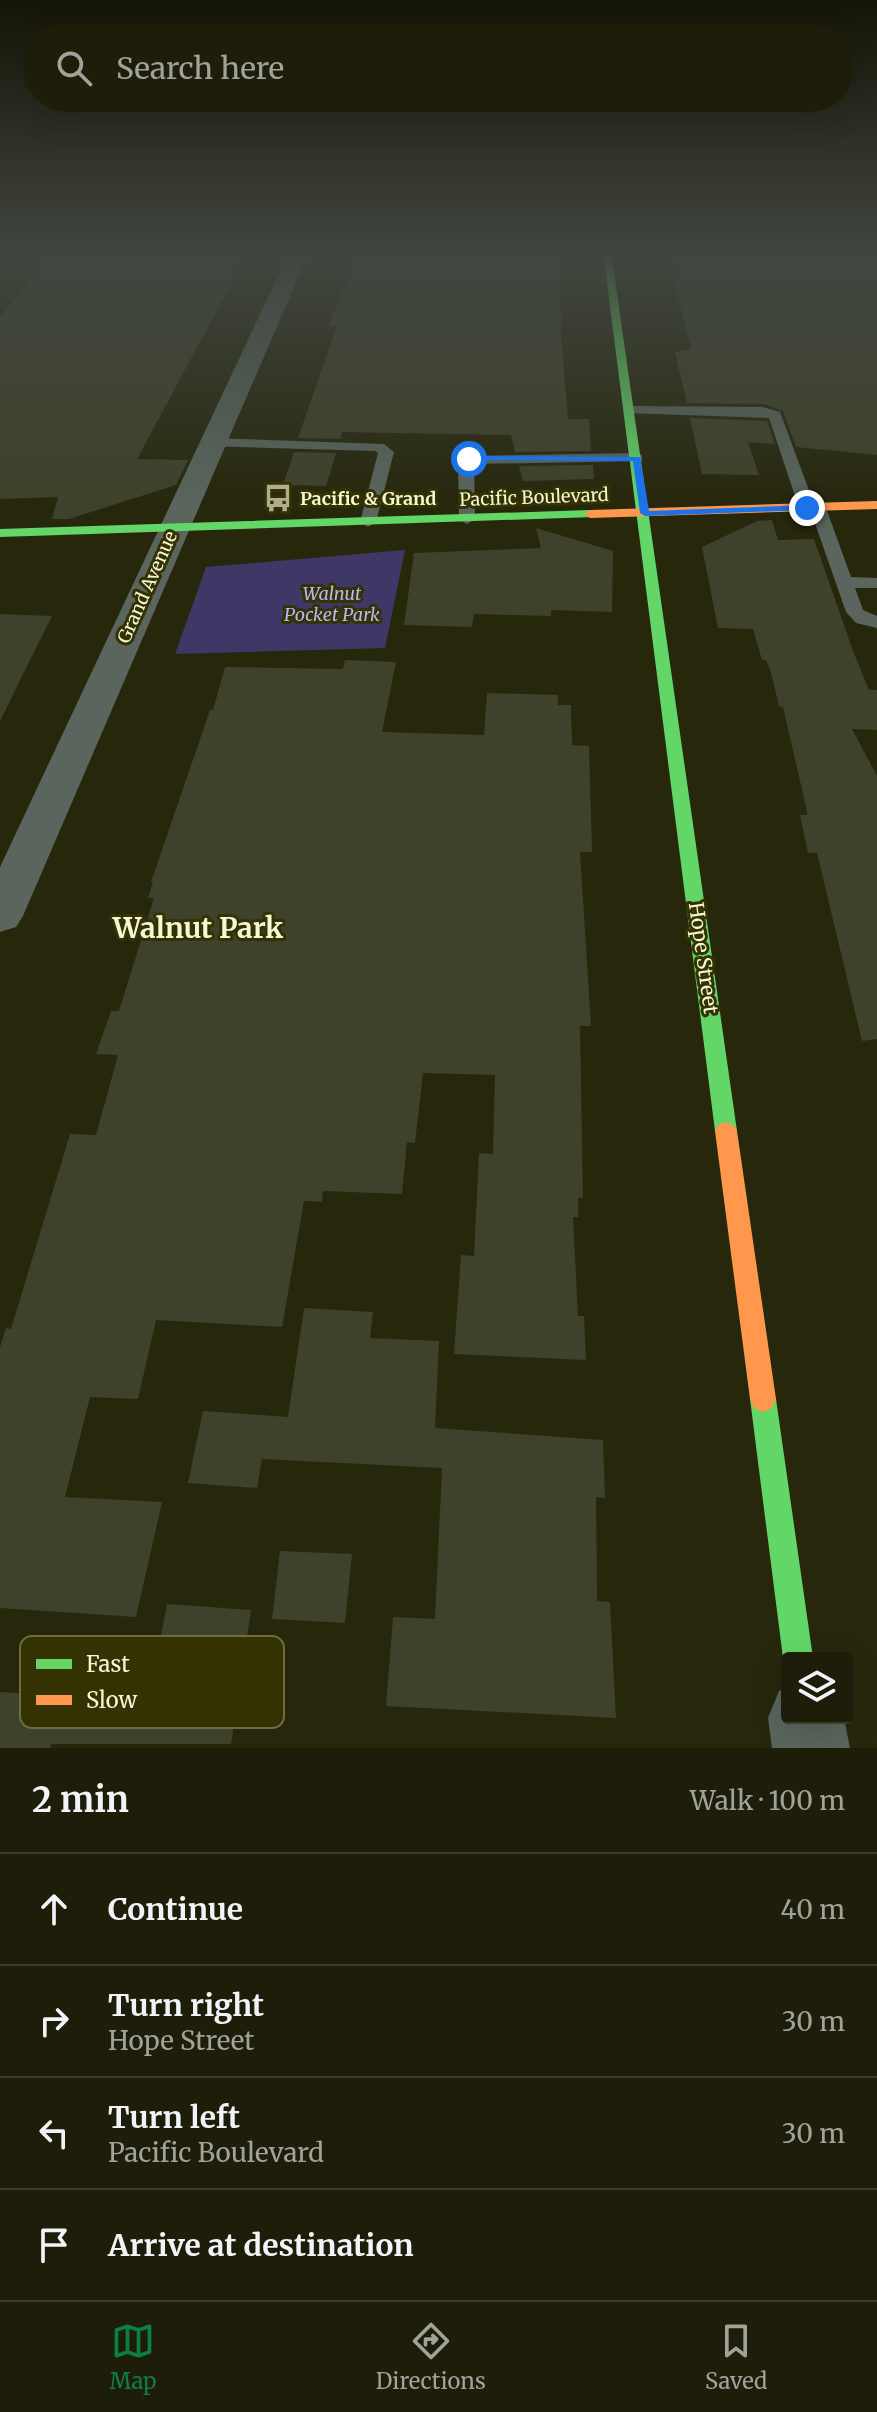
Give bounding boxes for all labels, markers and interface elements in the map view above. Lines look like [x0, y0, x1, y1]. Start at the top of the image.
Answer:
search box [24, 24, 853, 112]
icon: search [52, 46, 96, 90]
text: Search here [116, 49, 284, 87]
route start [451, 441, 487, 477]
bus stop icon: Pacific & Grand [263, 483, 293, 513]
street label: Pacific Boulevard [459, 483, 609, 511]
place label: Pacific & Grand [300, 487, 436, 510]
route end [789, 490, 825, 526]
street label: Grand Avenue [112, 527, 182, 647]
park label: Walnut Pocket Park [284, 582, 380, 626]
street label: Hope Street [684, 900, 724, 1016]
district label: Walnut Park [112, 910, 284, 946]
legend [20, 1636, 284, 1728]
text: Fast [86, 1650, 130, 1678]
map controls [781, 1652, 853, 1724]
button: layers [781, 1652, 853, 1724]
text: Slow [86, 1686, 137, 1714]
text: 2 min [32, 1779, 129, 1821]
text: Walk · 100 m [690, 1784, 845, 1817]
icon: ahead [32, 1887, 76, 1931]
text: Continue [108, 1890, 243, 1928]
text: 40 m [781, 1893, 845, 1926]
text: Turn right [108, 1986, 264, 2024]
icon: right [32, 1999, 76, 2043]
text: 30 m [782, 2005, 845, 2038]
text: Hope Street [108, 2024, 254, 2057]
text: Turn left [108, 2098, 240, 2136]
icon: left [32, 2111, 76, 2155]
text: 30 m [782, 2117, 845, 2150]
text: Pacific Boulevard [108, 2136, 324, 2169]
icon: arrive [32, 2223, 76, 2267]
text: Arrive at destination [108, 2226, 414, 2264]
tab: Map [110, 2319, 157, 2395]
tab: Directions [376, 2319, 486, 2395]
tab: Saved [705, 2319, 767, 2395]

